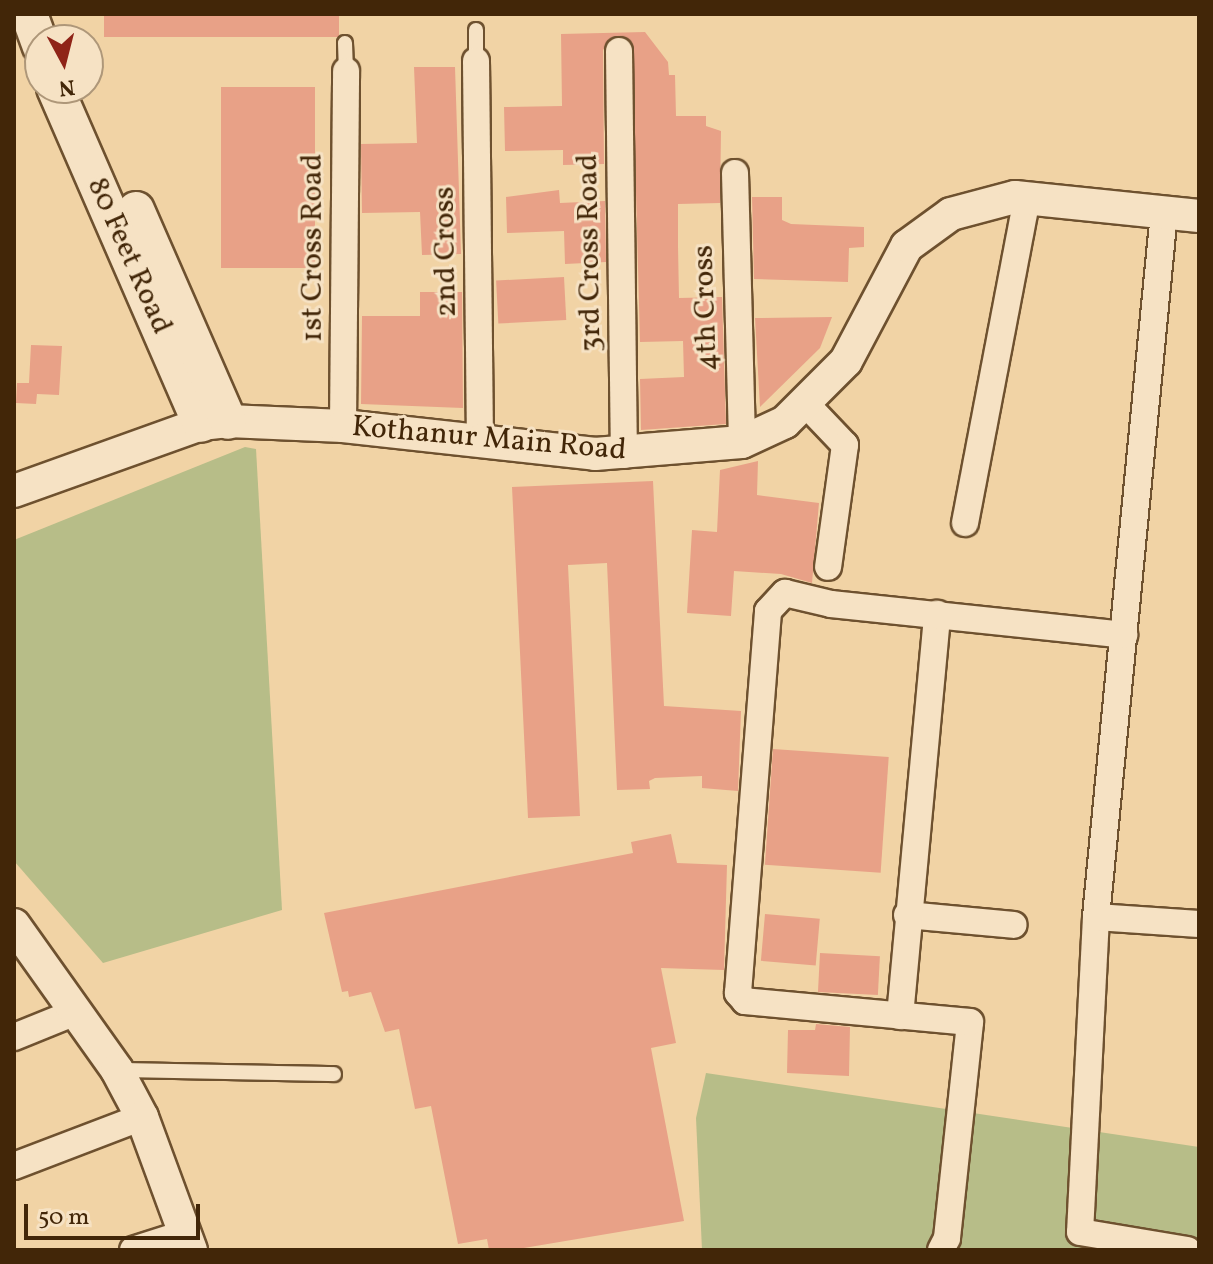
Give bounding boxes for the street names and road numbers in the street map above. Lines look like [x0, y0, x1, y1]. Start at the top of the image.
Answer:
street label: 3rd Cross Road [570, 153, 610, 353]
street label: 1st Cross Road [295, 154, 331, 342]
street label: 80 Feet Road [79, 172, 179, 340]
street label: 2nd Cross [427, 186, 465, 318]
street label: 4th Cross [686, 244, 726, 372]
street label: Kothanur Main Road [350, 409, 628, 469]

